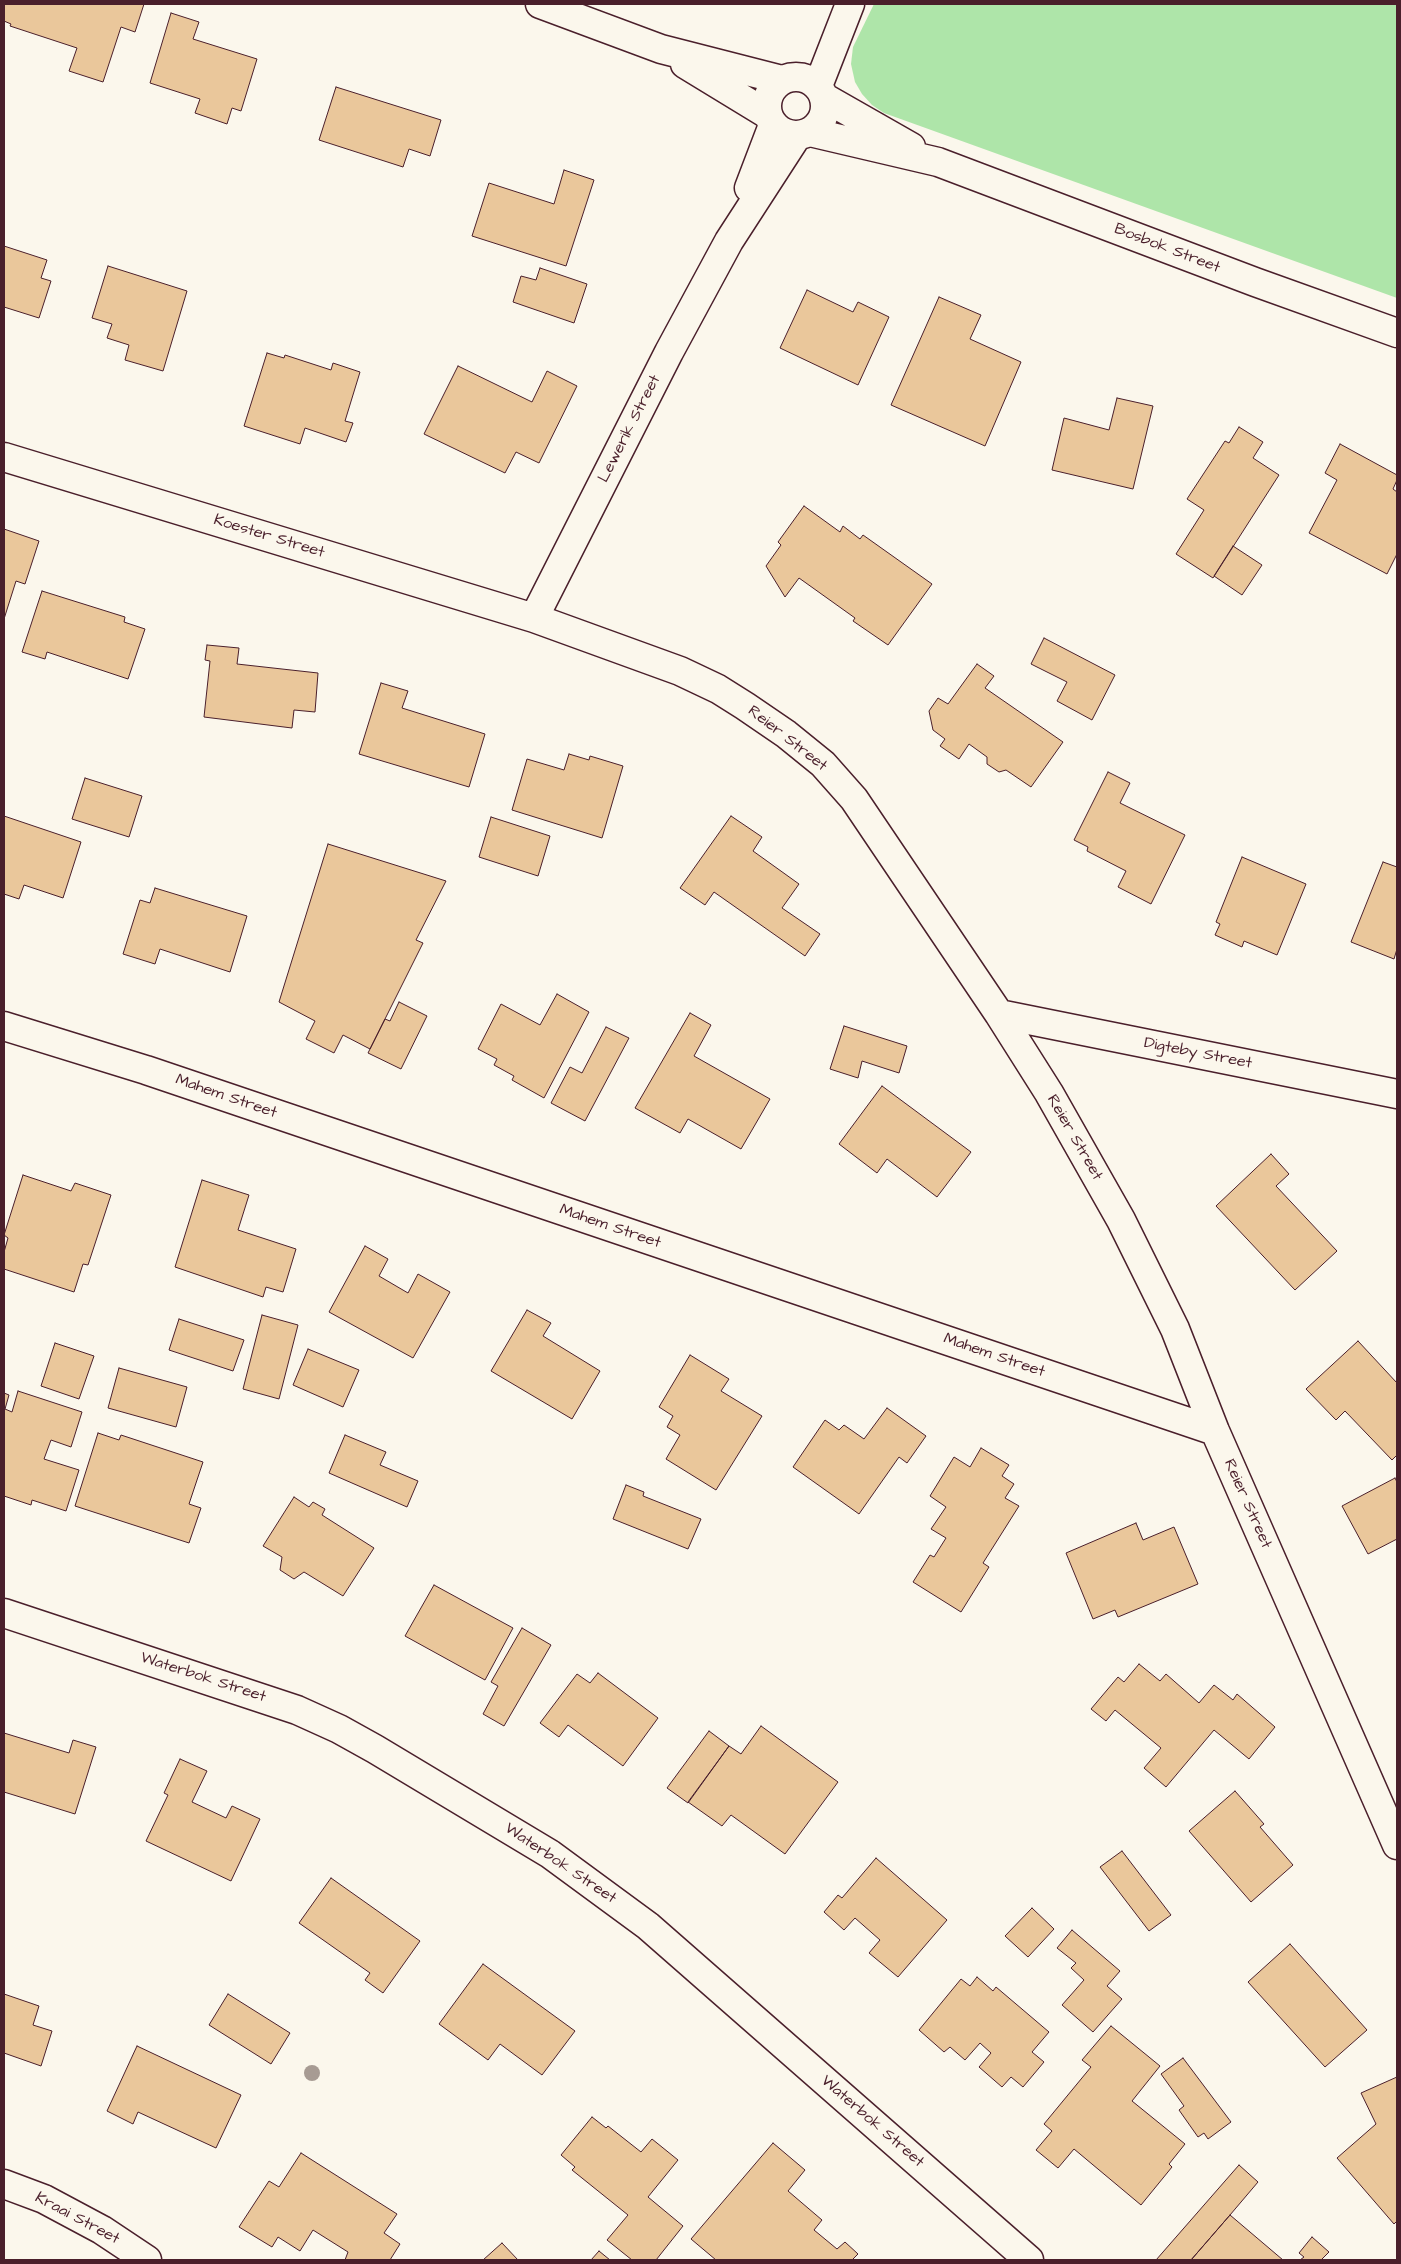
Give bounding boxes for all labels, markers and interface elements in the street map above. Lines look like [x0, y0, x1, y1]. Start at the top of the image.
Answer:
street label: Bosbok Street [1111, 220, 1223, 278]
street label: Lewerik Street [595, 372, 665, 486]
street label: Koester Street [211, 511, 327, 563]
street label: Reier Street [743, 702, 831, 776]
street label: Digteby Street [1142, 1034, 1254, 1074]
street label: Mahem Street [173, 1071, 279, 1123]
street label: Reier Street [1042, 1092, 1106, 1184]
street label: Mahem Street [557, 1201, 663, 1253]
street label: Mahem Street [941, 1330, 1047, 1382]
street label: Reier Street [1219, 1456, 1275, 1552]
street label: Waterbok Street [138, 1649, 268, 1707]
street label: Waterbok Street [500, 1819, 620, 1909]
street label: Waterbok Street [816, 2072, 928, 2172]
street label: Kraai Street [31, 2189, 123, 2249]

